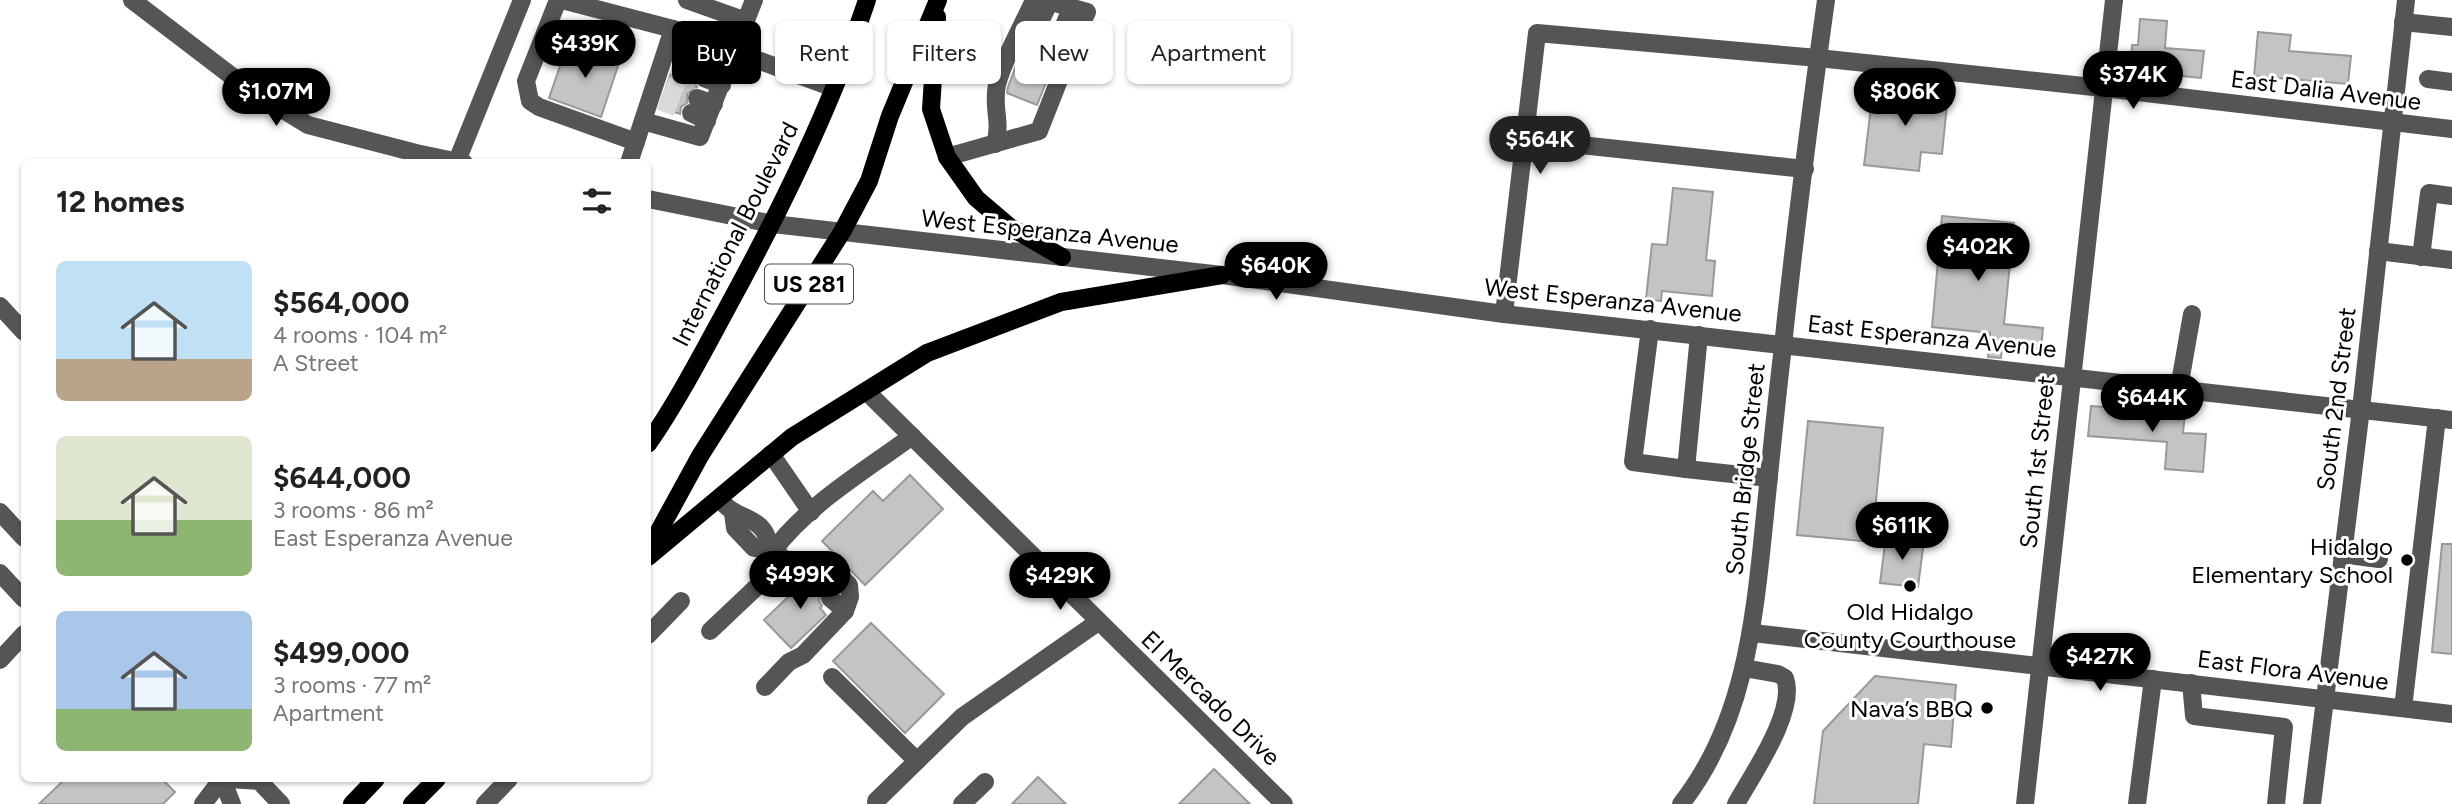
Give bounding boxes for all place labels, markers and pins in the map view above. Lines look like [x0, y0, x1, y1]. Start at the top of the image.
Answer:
pin: $439K [536, 20, 634, 80]
pin: $374K [2084, 52, 2182, 111]
pin: $1.07M [219, 68, 333, 128]
pin: $806K [1856, 68, 1954, 128]
pin: $564K [1491, 116, 1589, 176]
pin: $402K [1929, 224, 2027, 283]
pin: $640K [1227, 243, 1325, 302]
pin: $644K [2103, 374, 2201, 434]
pin: $611K [1853, 503, 1951, 562]
place label: Hidalgo Elementary School [2191, 532, 2393, 589]
pin: $499K [751, 552, 849, 611]
pin: $429K [1011, 552, 1109, 612]
marker: Hidalgo Elementary School [2399, 552, 2415, 568]
marker: Old Hidalgo County Courthouse [1902, 578, 1918, 594]
place label: Old Hidalgo County Courthouse [1804, 597, 2016, 654]
pin: $427K [2051, 634, 2149, 693]
place label: Nava’s BBQ [1850, 694, 1973, 723]
marker: Nava’s BBQ [1979, 700, 1995, 716]

